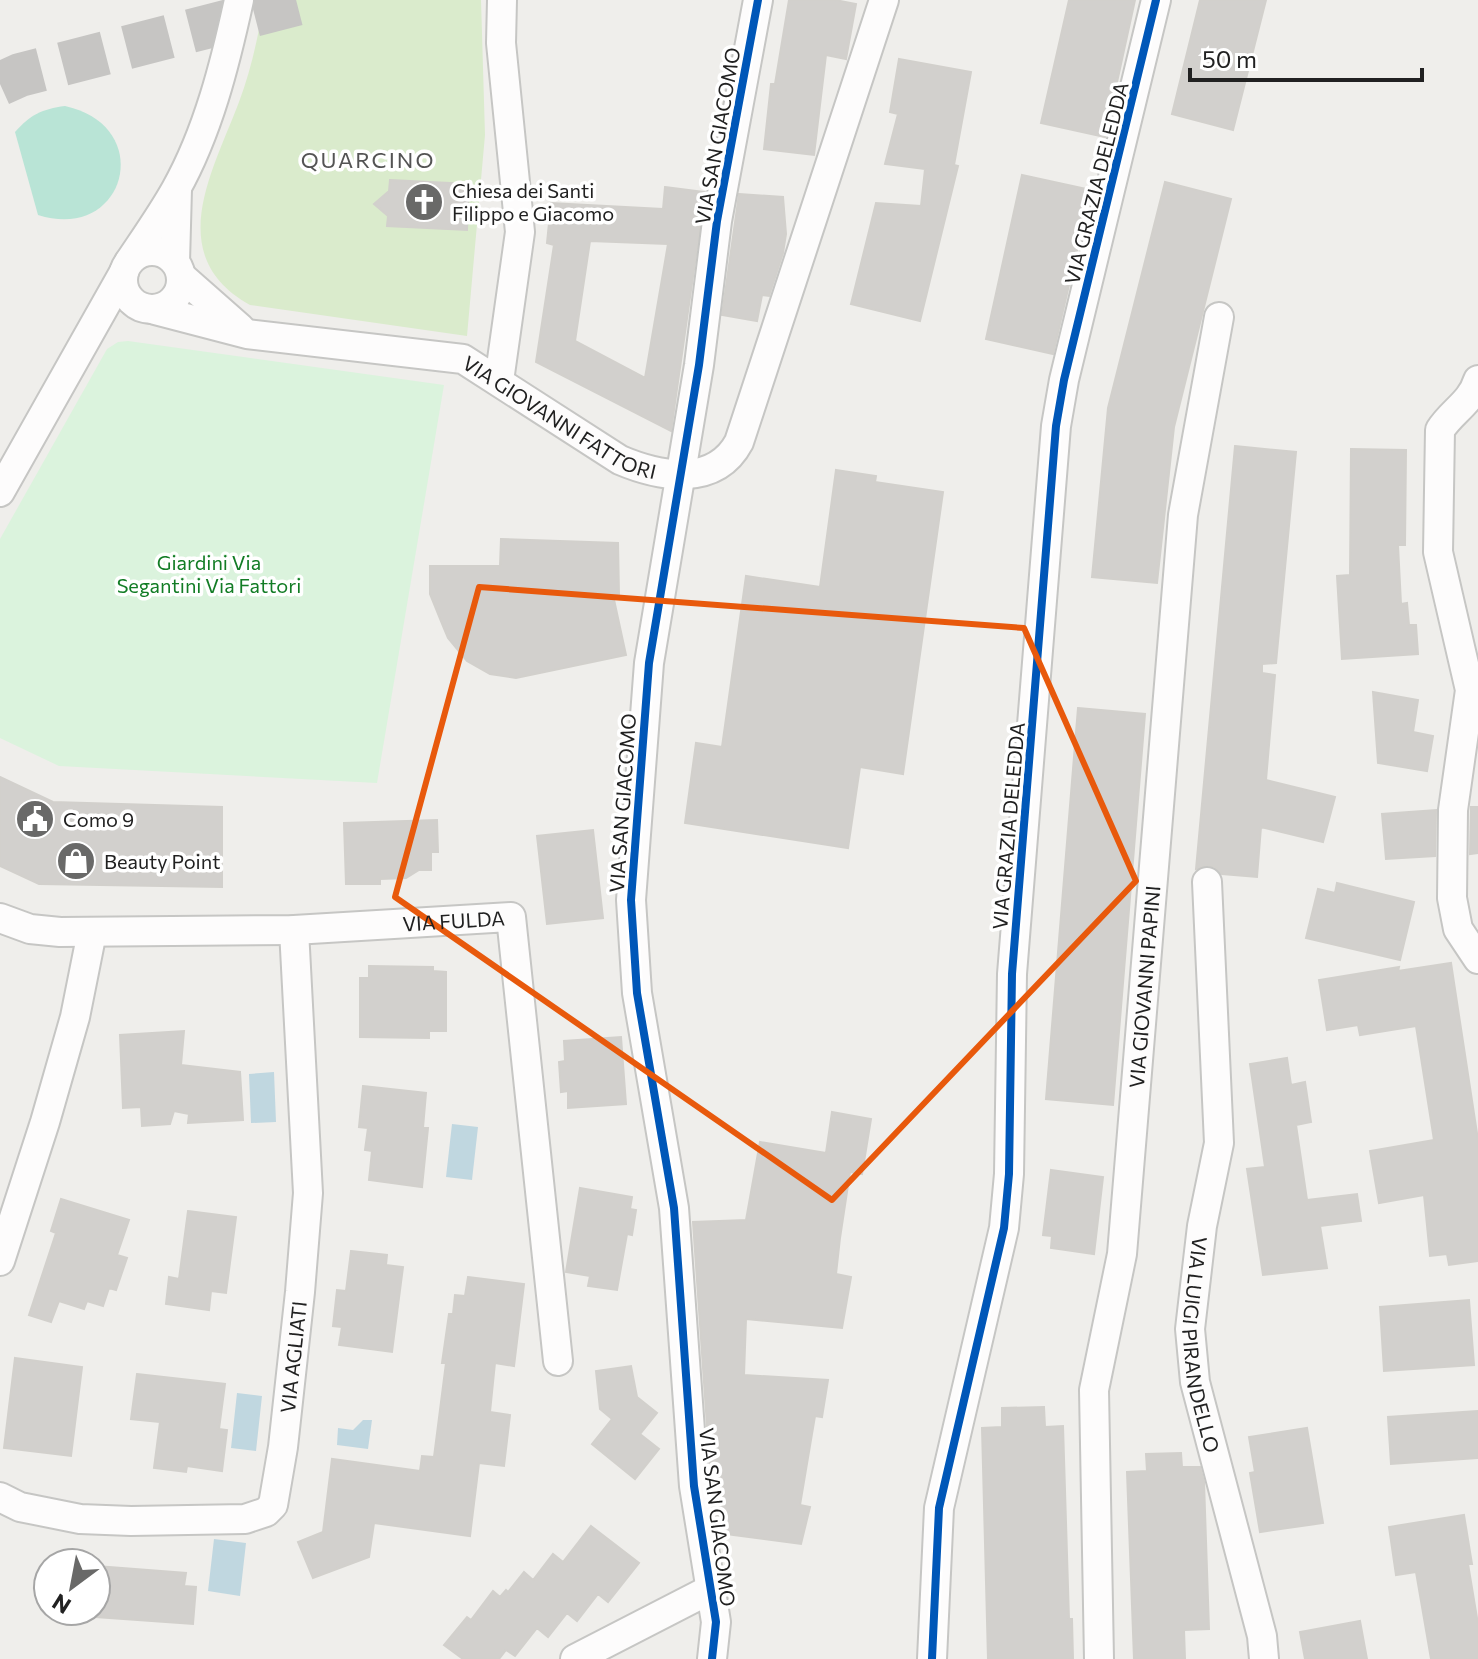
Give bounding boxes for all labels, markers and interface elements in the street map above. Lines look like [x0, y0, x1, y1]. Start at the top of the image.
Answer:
scale bar [1190, 32, 1422, 82]
text: 50 m [1202, 44, 1257, 73]
street label: VIA SAN GIACOMO [690, 45, 744, 227]
street label: VIA GRAZIA DELEDDA [1059, 79, 1133, 287]
district label: QUARCINO [301, 146, 435, 173]
place label: Chiesa dei Santi Filippo e Giacomo [452, 178, 614, 225]
church icon: Chiesa dei Santi Filippo e Giacomo [403, 181, 445, 223]
street label: VIA GIOVANNI FATTORI [459, 350, 659, 483]
park label: Giardini Via Segantini Via Fattori [117, 550, 301, 597]
street label: VIA SAN GIACOMO [604, 713, 640, 893]
street label: VIA GRAZIA DELEDDA [987, 721, 1029, 931]
public building icon: Como 9 [14, 798, 56, 840]
place label: Como 9 [63, 807, 134, 831]
shop icon: Beauty Point [55, 840, 97, 882]
place label: Beauty Point [104, 849, 220, 873]
street label: VIA GIOVANNI PAPINI [1124, 885, 1164, 1089]
street label: VIA FULDA [402, 905, 506, 935]
street label: VIA LUIGI PIRANDELLO [1178, 1235, 1225, 1455]
street label: VIA AGLIATI [275, 1300, 311, 1414]
street label: VIA SAN GIACOMO [695, 1426, 741, 1608]
north arrow [32, 1547, 112, 1627]
text: N [47, 1589, 75, 1620]

